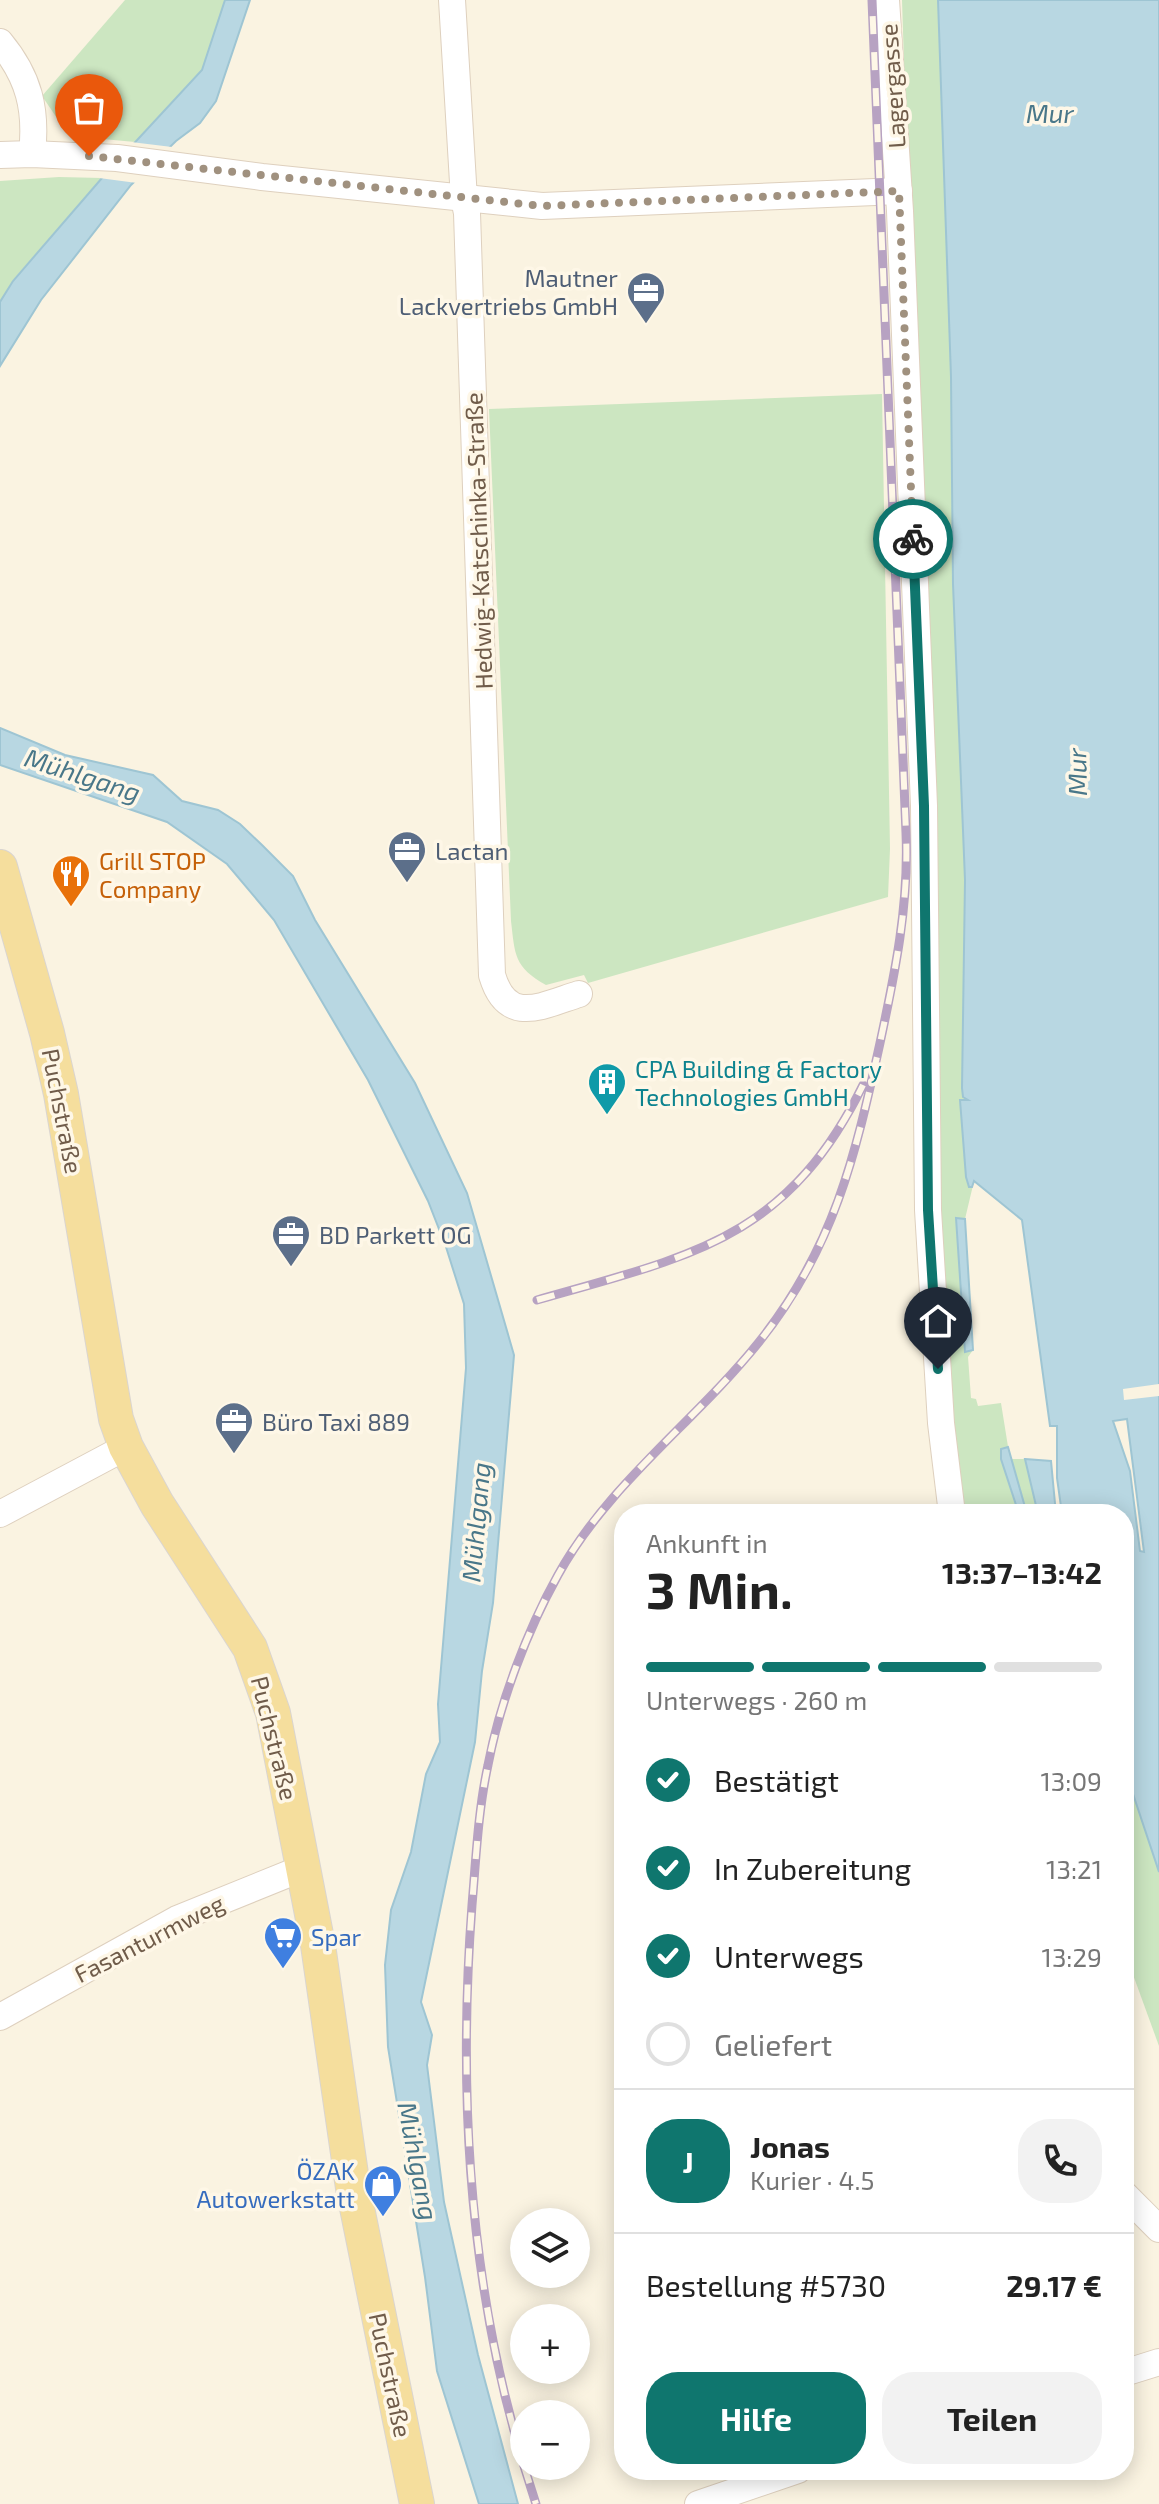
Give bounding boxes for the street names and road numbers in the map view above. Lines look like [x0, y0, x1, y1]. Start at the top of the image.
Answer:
street label: Lagergasse [873, 23, 911, 149]
street label: Hedwig-Katschinka-Straße [458, 392, 498, 690]
street label: Puchstraße [37, 1046, 89, 1176]
street label: Puchstraße [246, 1673, 304, 1803]
street label: Fasanturmweg [69, 1888, 229, 1988]
street label: Puchstraße [364, 2310, 418, 2440]

